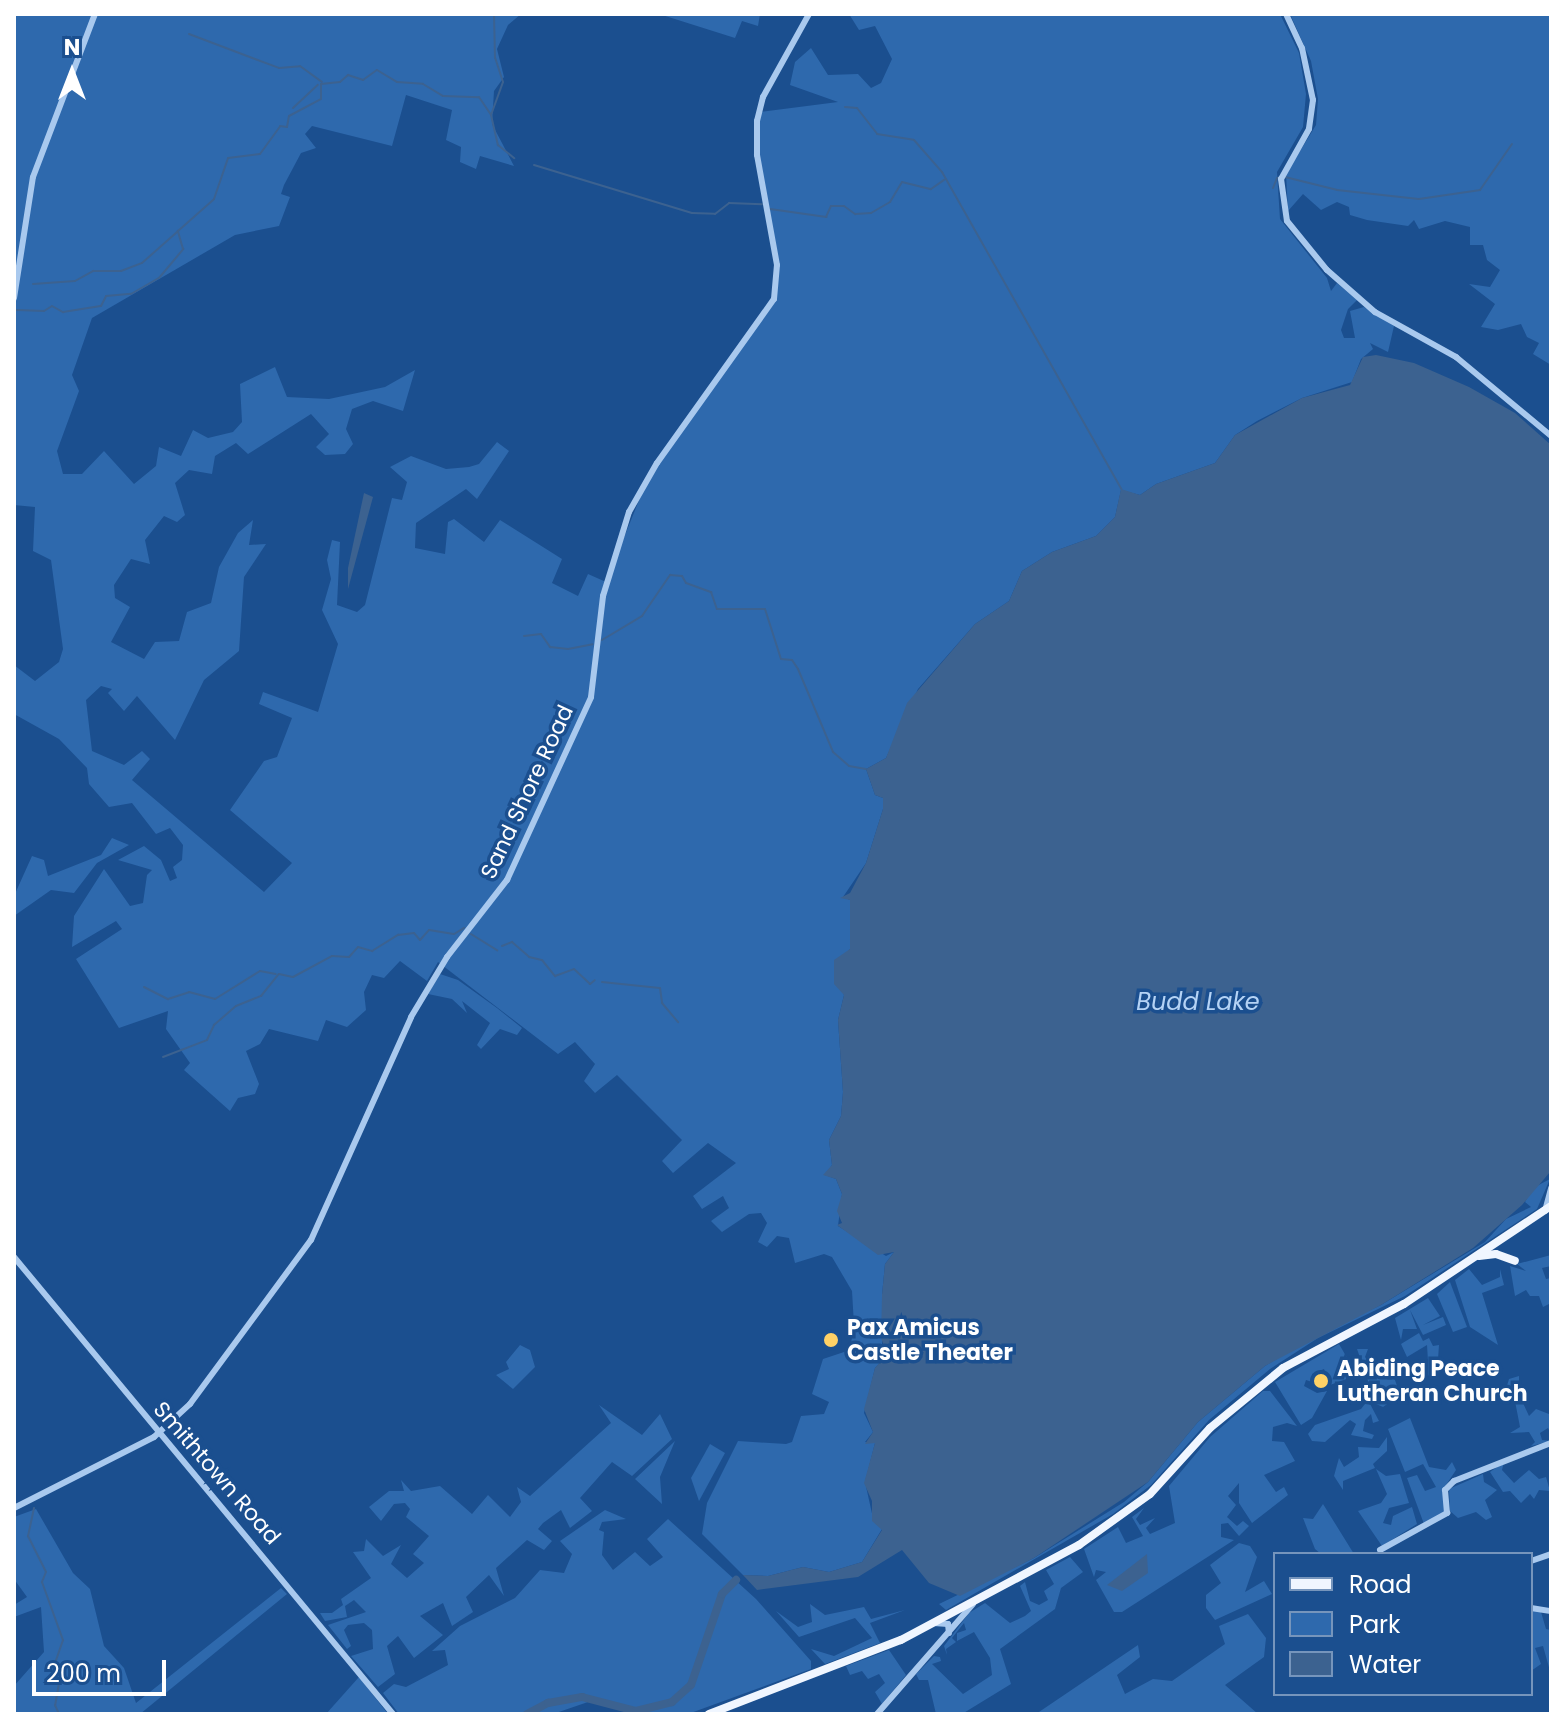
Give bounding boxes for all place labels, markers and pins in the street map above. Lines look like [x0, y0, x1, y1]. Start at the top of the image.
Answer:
place label: Pax Amicus Castle Theater [847, 1314, 1013, 1366]
marker: Pax Amicus Castle Theater [822, 1331, 840, 1349]
place label: Abiding Peace Lutheran Church [1337, 1355, 1527, 1406]
marker: Abiding Peace Lutheran Church [1312, 1372, 1330, 1390]

